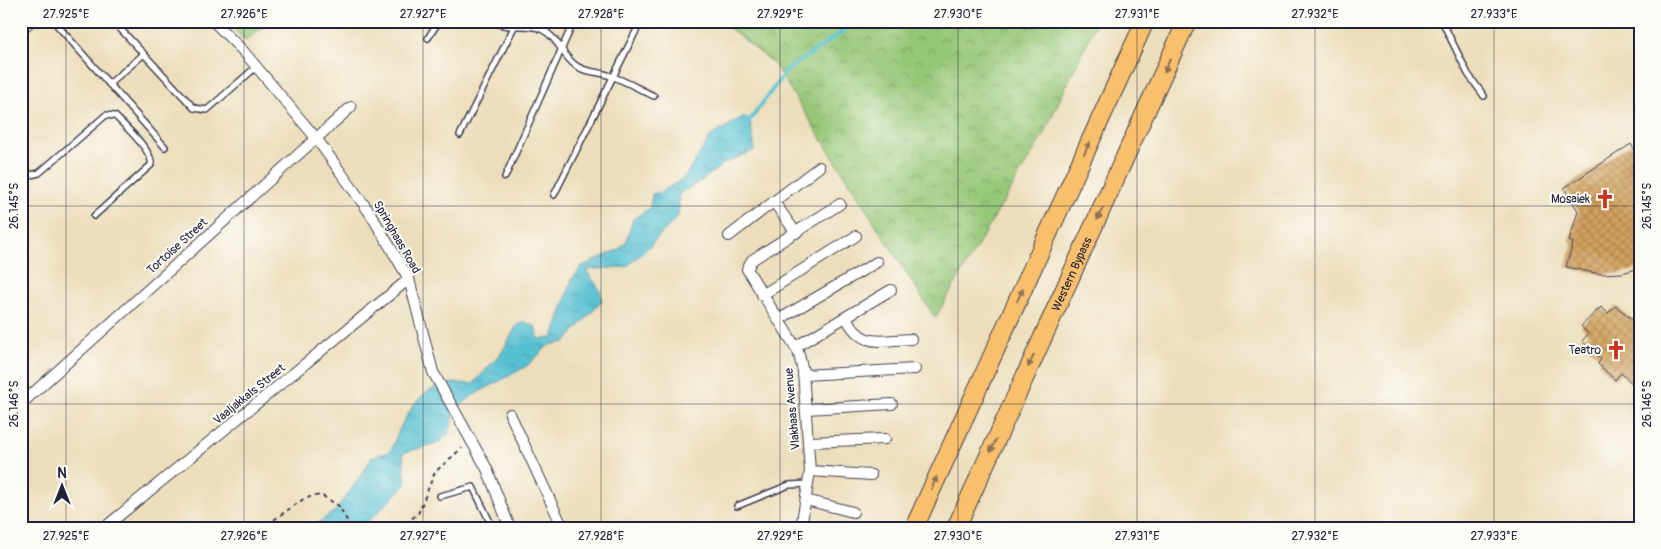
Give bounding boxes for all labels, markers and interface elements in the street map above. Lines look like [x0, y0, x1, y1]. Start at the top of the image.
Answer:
text: 27.925°E [43, 7, 89, 22]
text: 27.926°E [220, 7, 268, 22]
text: 27.927°E [400, 7, 446, 22]
text: 27.928°E [578, 7, 624, 22]
text: 27.929°E [757, 7, 803, 22]
text: 27.930°E [934, 7, 982, 22]
text: 27.931°E [1115, 7, 1159, 22]
text: 27.932°E [1292, 7, 1338, 22]
text: 27.933°E [1471, 7, 1517, 22]
one-way arrow [1162, 59, 1170, 73]
one-way arrow [1083, 140, 1092, 155]
text: 26.145°S [7, 183, 22, 229]
text: 26.145°S [1640, 183, 1655, 229]
church icon: Mosaiek [1594, 188, 1616, 210]
place label: Mosaiek [1551, 192, 1590, 207]
street label: Springhaas Road [370, 198, 423, 276]
one-way arrow [1095, 207, 1103, 221]
street label: Tortoise Street [144, 215, 211, 278]
street label: Western Bypass [1049, 234, 1096, 314]
one-way arrow [1016, 288, 1024, 302]
church icon: Teatro [1605, 339, 1627, 361]
place label: Teatro [1569, 343, 1602, 358]
one-way arrow [1027, 354, 1035, 368]
street label: Vaaljakkals Street [210, 361, 289, 428]
street label: Vlakhaas Avenue [781, 367, 804, 451]
text: 26.146°S [7, 380, 22, 428]
text: 26.146°S [1640, 380, 1655, 428]
one-way arrow [988, 439, 996, 453]
north arrow [38, 462, 88, 512]
text: N [57, 465, 67, 482]
one-way arrow [931, 476, 939, 490]
text: 27.925°E [43, 529, 89, 544]
text: 27.926°E [220, 529, 268, 544]
text: 27.927°E [400, 529, 446, 544]
text: 27.928°E [578, 529, 624, 544]
text: 27.929°E [757, 529, 803, 544]
text: 27.930°E [934, 529, 982, 544]
text: 27.931°E [1115, 529, 1159, 544]
text: 27.932°E [1292, 529, 1338, 544]
text: 27.933°E [1471, 529, 1517, 544]

